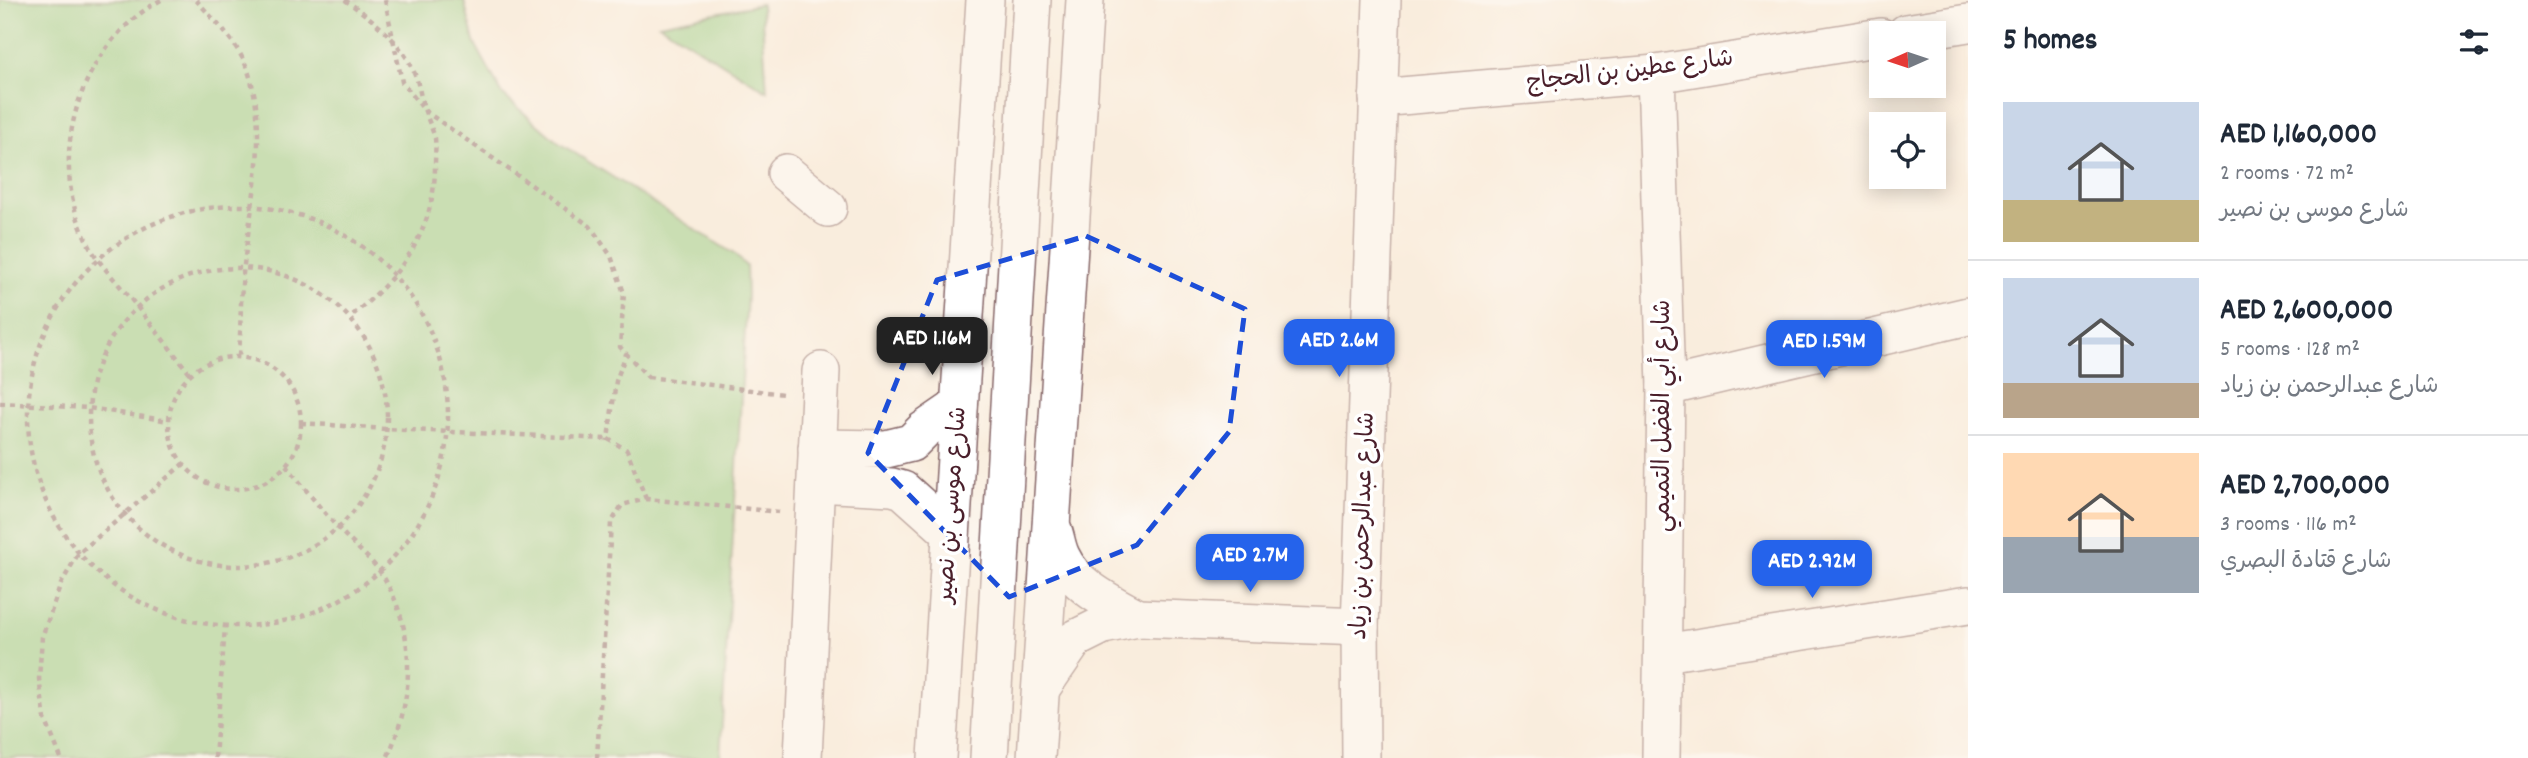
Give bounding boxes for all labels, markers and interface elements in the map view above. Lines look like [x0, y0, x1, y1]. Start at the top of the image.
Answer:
north arrow [1869, 21, 1946, 98]
map controls [1869, 21, 1946, 189]
text: 5 homes [2003, 21, 2097, 64]
icon: filters [2455, 23, 2493, 61]
street label: شارع عطين بن الحجاج [1525, 42, 1735, 102]
button: locate [1869, 112, 1946, 189]
text: AED 1,160,000 [2220, 115, 2377, 158]
icon: home [2059, 130, 2143, 214]
text: 2 rooms · 72 m² [2220, 158, 2354, 191]
text: شارع موسى بن نصير [2220, 195, 2409, 228]
text: AED 2,600,000 [2220, 291, 2393, 334]
street label: شارع أبي الفضل التميمي [1646, 300, 1682, 532]
icon: home [2059, 306, 2143, 390]
pin: AED 1.16M [852, 318, 1012, 377]
pin: AED 2.6M [1267, 320, 1411, 379]
pin: AED 1.59M [1744, 320, 1904, 380]
text: AED 1.16M [893, 323, 971, 356]
text: AED 2.6M [1300, 325, 1378, 358]
text: AED 1.59M [1782, 326, 1866, 359]
text: 5 rooms · 128 m² [2220, 334, 2360, 367]
text: شارع عبدالرحمن بن زياد [2220, 371, 2438, 404]
street label: شارع موسى بن نصير [929, 406, 977, 606]
street label: شارع عبدالرحمن بن زياد [1343, 412, 1385, 640]
text: AED 2,700,000 [2220, 466, 2390, 509]
icon: home [2059, 481, 2143, 565]
text: 3 rooms · 116 m² [2220, 509, 2357, 542]
pin: AED 2.7M [1178, 534, 1322, 594]
text: AED 2.7M [1212, 540, 1288, 573]
pin: AED 2.92M [1732, 540, 1892, 600]
text: AED 2.92M [1768, 546, 1856, 579]
text: شارع قتادة البصري [2220, 546, 2392, 579]

